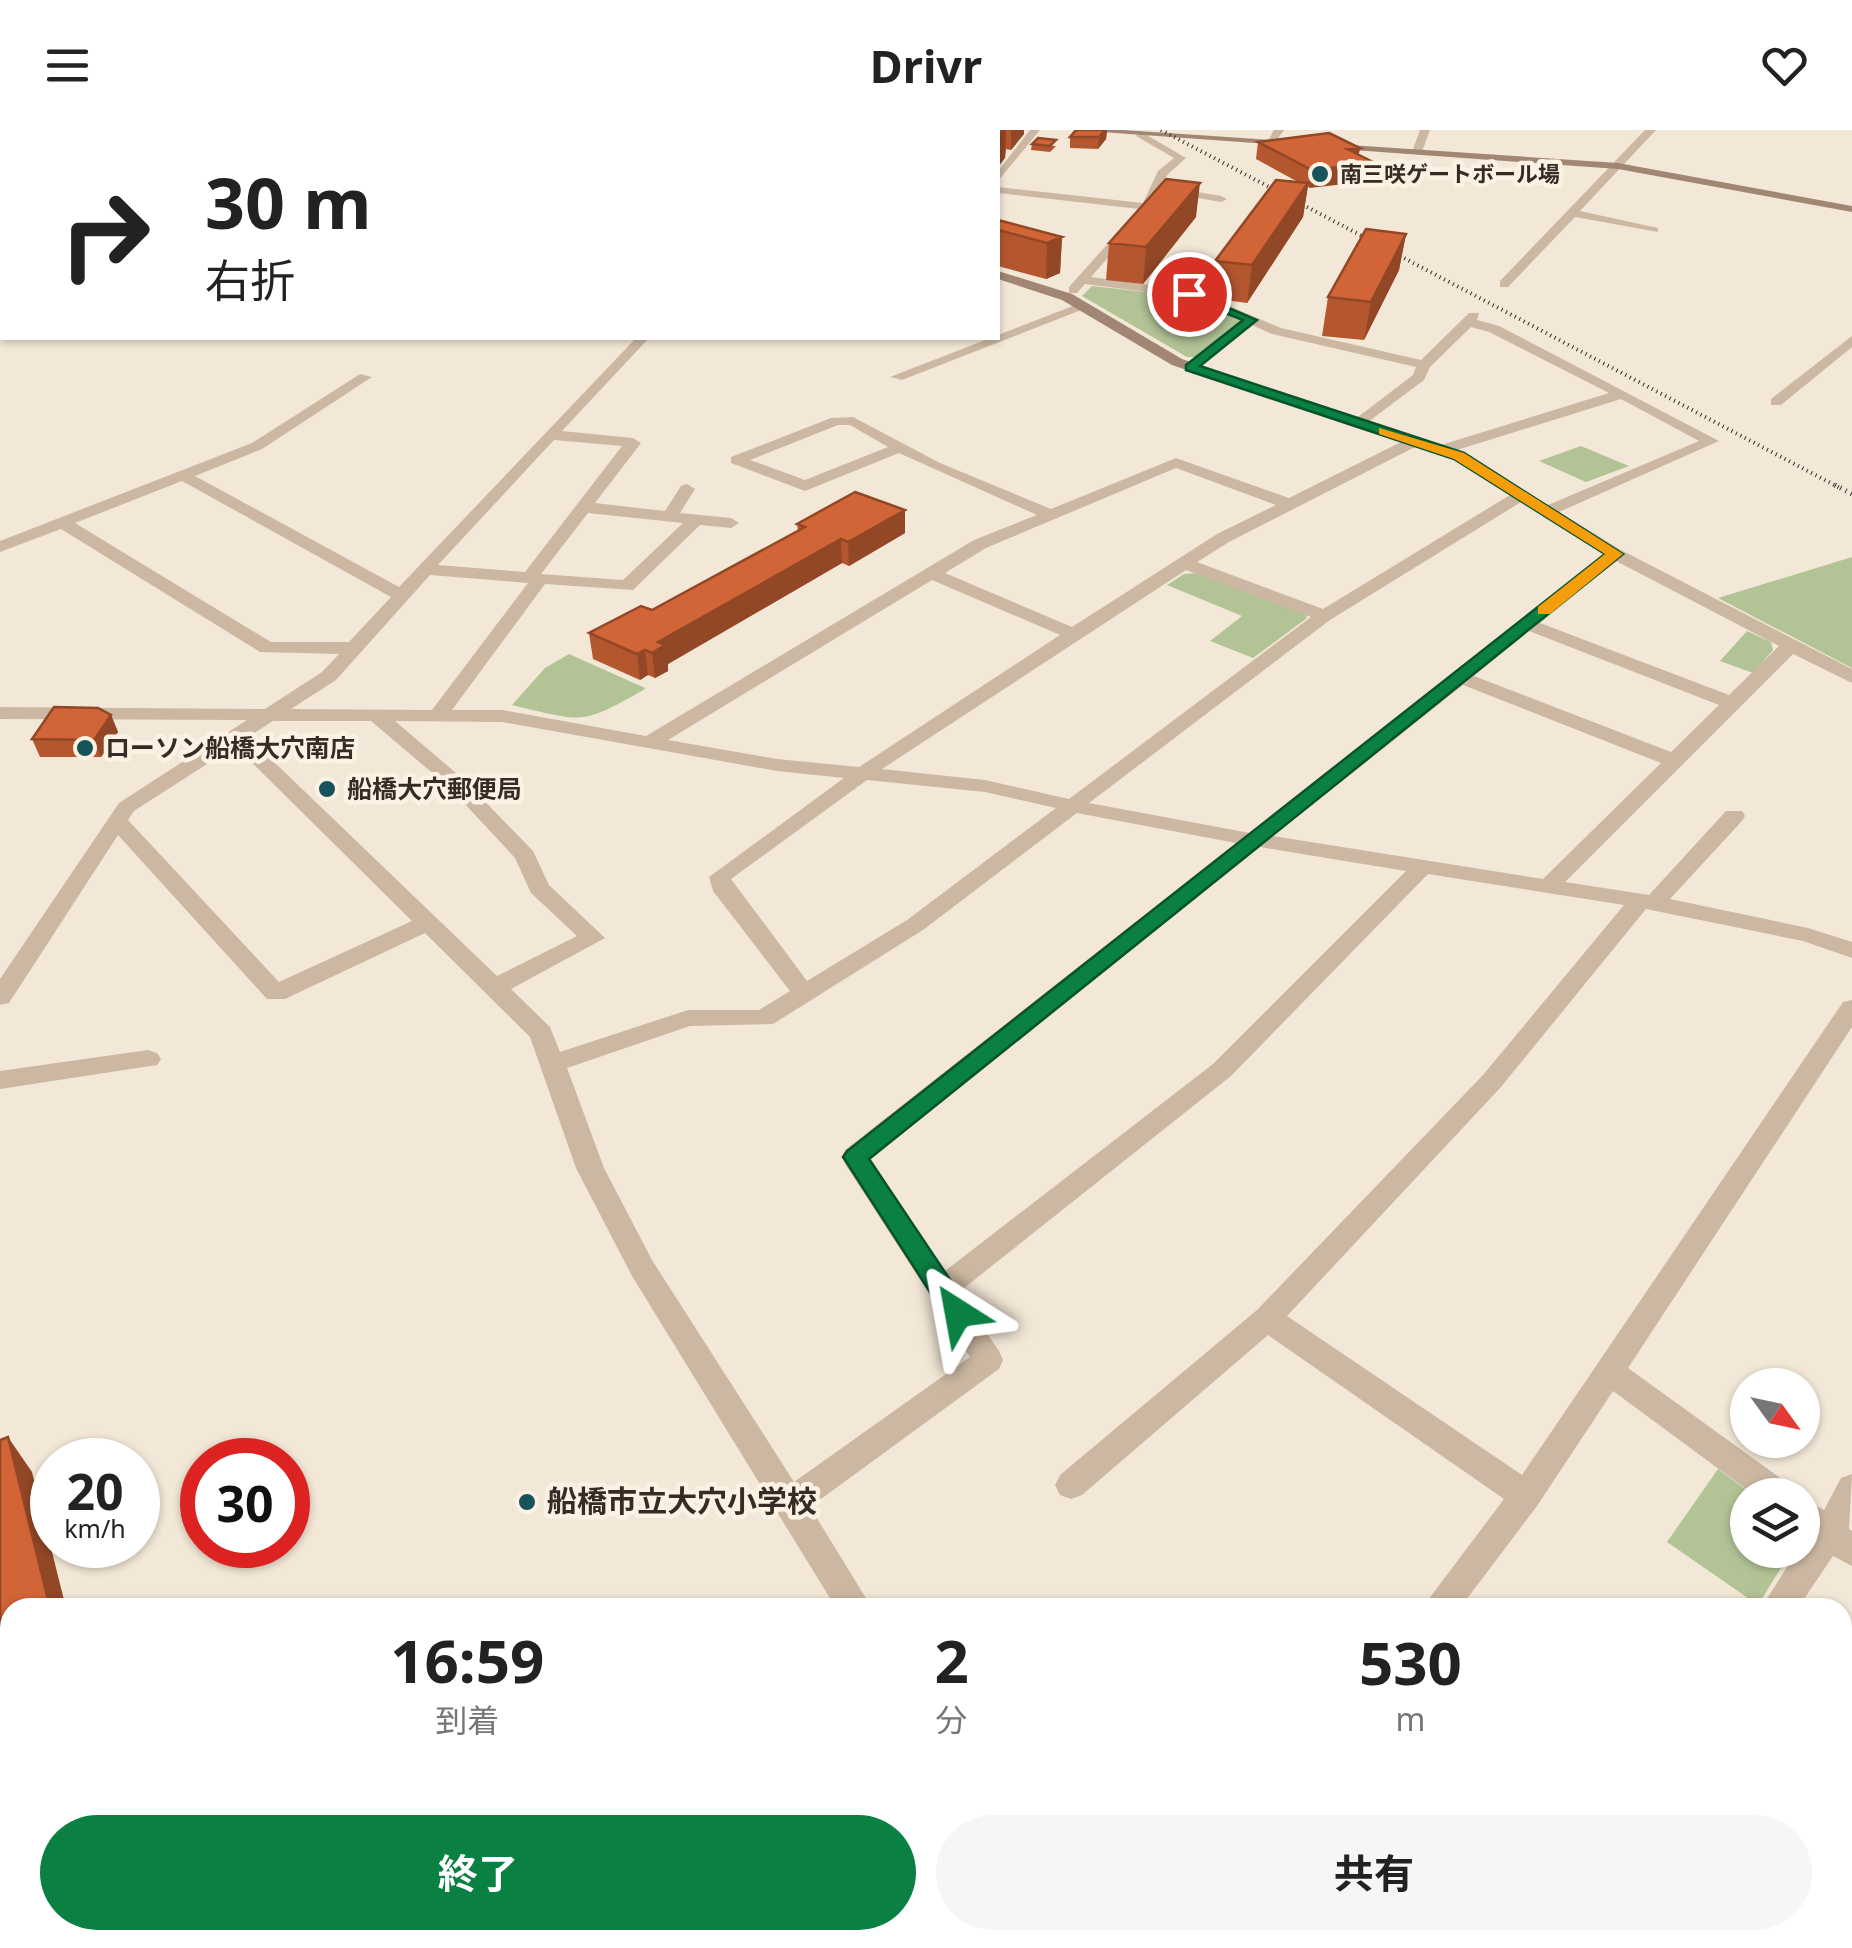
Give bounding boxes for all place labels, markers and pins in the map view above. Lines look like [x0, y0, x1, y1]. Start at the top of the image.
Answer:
place label: 南三咲ゲートボール場 [1340, 158, 1560, 188]
marker: 南三咲ゲートボール場 [1309, 163, 1331, 185]
pin [1147, 252, 1232, 337]
place label: ローソン船橋大穴南店 [105, 730, 355, 764]
marker: ローソン船橋大穴南店 [74, 737, 96, 759]
place label: 船橋大穴郵便局 [347, 771, 522, 805]
marker: 船橋大穴郵便局 [316, 778, 338, 800]
place label: 船橋市立大穴小学校 [547, 1480, 817, 1521]
marker: 船橋市立大穴小学校 [516, 1491, 538, 1513]

